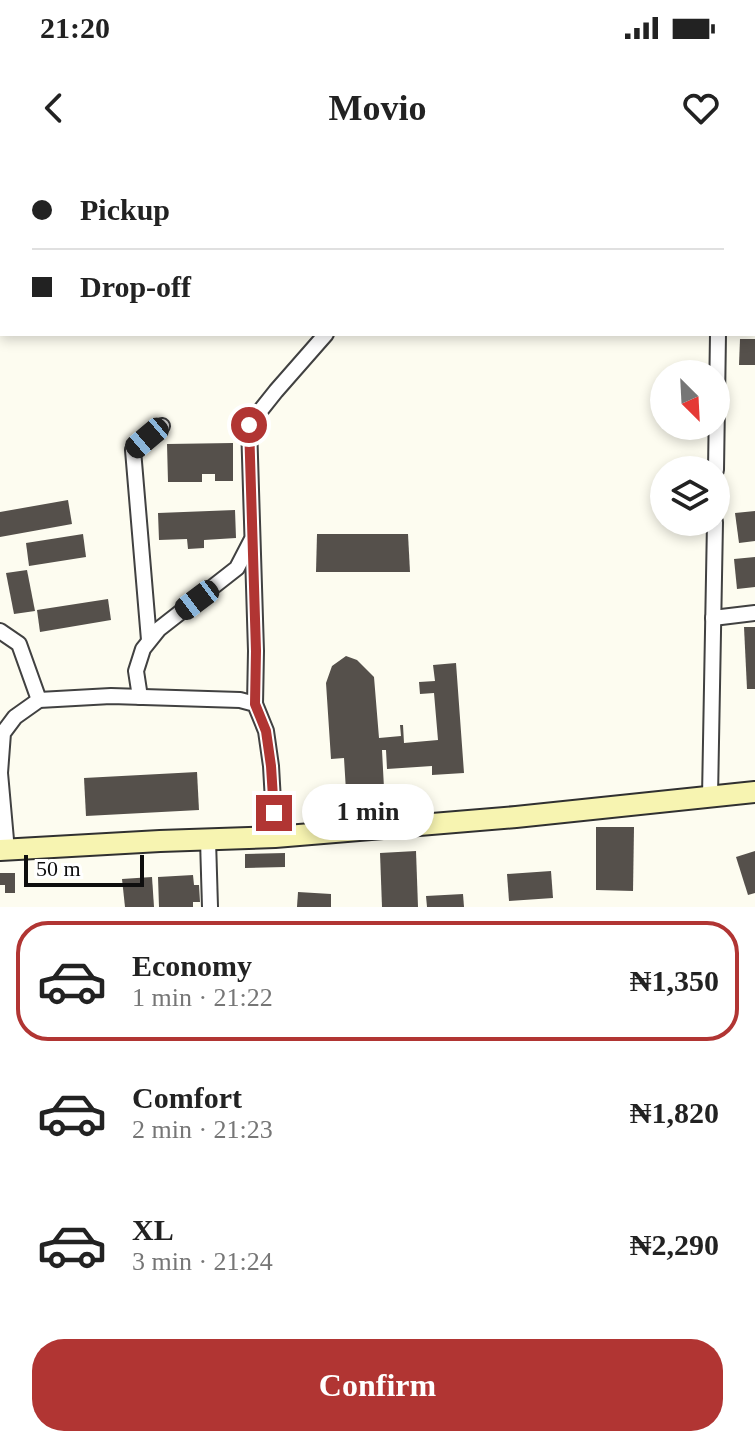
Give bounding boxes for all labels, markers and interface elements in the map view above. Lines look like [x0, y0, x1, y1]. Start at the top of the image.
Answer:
text: 21:20 [40, 11, 110, 44]
icon: back [32, 86, 76, 130]
icon: heart [679, 86, 723, 130]
text: Movio [329, 88, 426, 128]
text: Pickup [80, 193, 170, 226]
text: Drop-off [80, 270, 191, 303]
north arrow [650, 360, 730, 440]
map controls [650, 360, 730, 536]
route start [231, 407, 267, 443]
car [121, 413, 173, 463]
button: layers [650, 456, 730, 536]
car [171, 576, 223, 624]
callout: 1 min [302, 785, 434, 841]
route end [256, 795, 292, 831]
text: 1 min [337, 797, 399, 826]
scale bar [24, 851, 144, 887]
text: 50 m [36, 856, 81, 881]
icon: car [36, 945, 108, 1017]
text: Economy [132, 949, 252, 982]
text: ₦1,350 [630, 964, 719, 997]
text: 1 min · 21:22 [132, 983, 273, 1012]
icon: car [36, 1077, 108, 1149]
text: Comfort [132, 1081, 242, 1114]
text: ₦1,820 [630, 1096, 719, 1129]
text: 2 min · 21:23 [132, 1115, 273, 1144]
icon: car [36, 1209, 108, 1281]
text: XL [132, 1213, 174, 1246]
text: ₦2,290 [630, 1228, 719, 1261]
text: 3 min · 21:24 [132, 1247, 273, 1276]
button: Confirm [32, 1339, 723, 1431]

